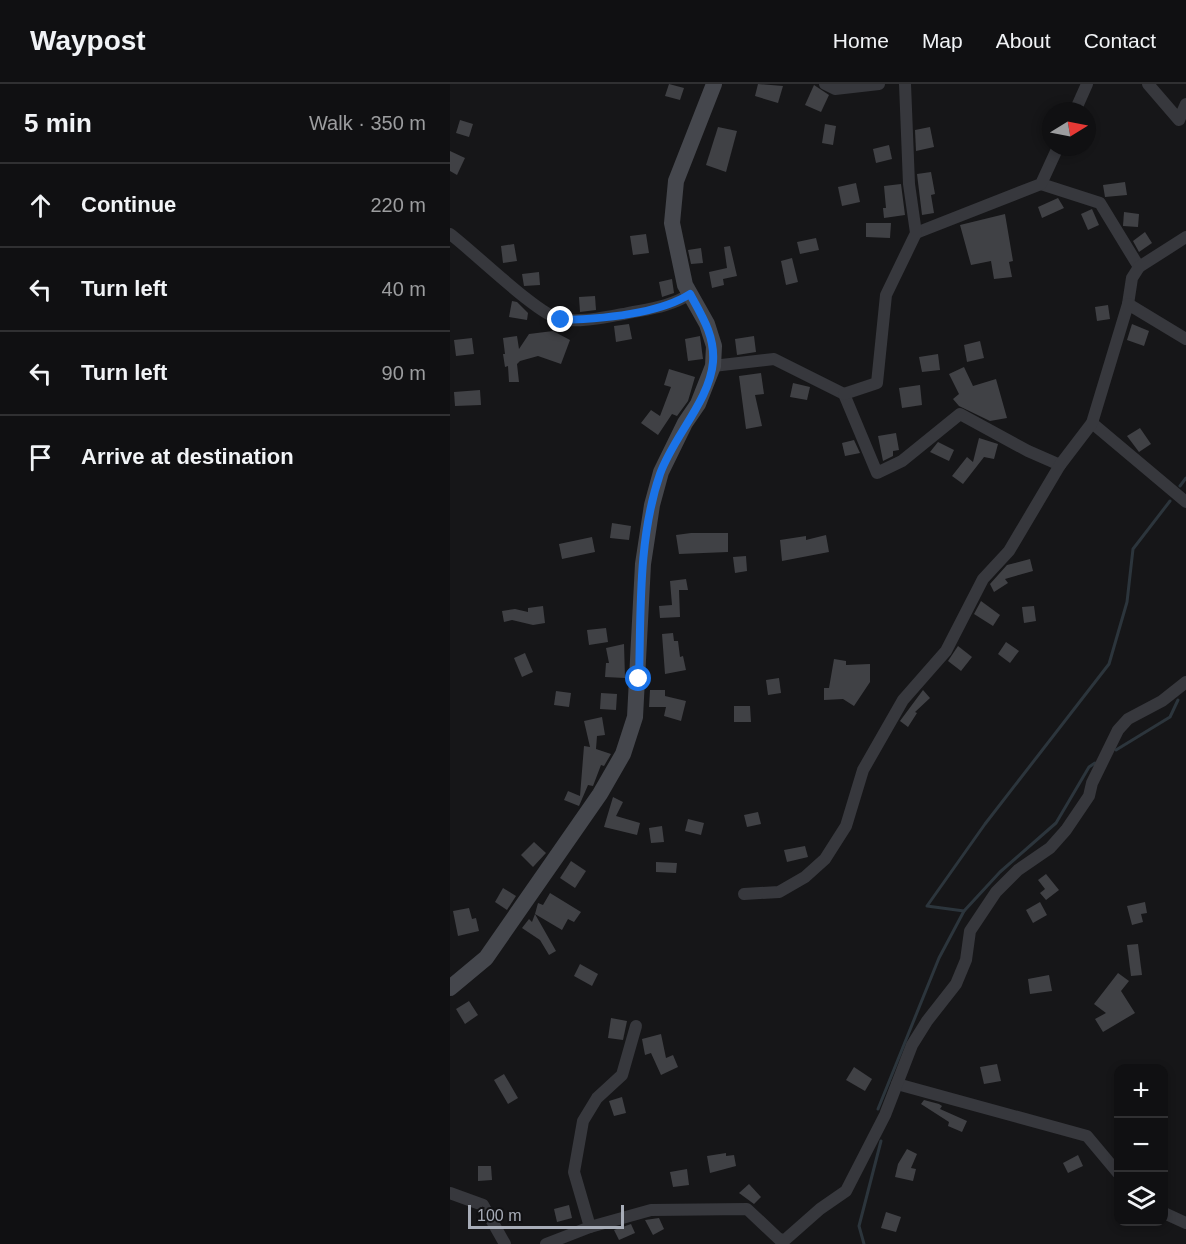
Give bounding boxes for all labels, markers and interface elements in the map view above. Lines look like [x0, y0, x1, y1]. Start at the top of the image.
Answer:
text: Waypost [30, 25, 146, 56]
text: Home [833, 29, 889, 52]
text: Map [922, 29, 963, 52]
text: About [996, 29, 1051, 52]
text: Contact [1084, 29, 1156, 52]
north arrow [1042, 102, 1096, 156]
text: 5 min [24, 108, 92, 138]
text: Walk · 350 m [309, 112, 426, 134]
icon: ahead [24, 189, 57, 222]
text: Continue [81, 192, 176, 217]
text: 220 m [370, 194, 426, 216]
icon: left [24, 273, 57, 306]
text: Turn left [81, 276, 167, 301]
text: 40 m [382, 278, 426, 300]
route end [547, 306, 573, 332]
icon: left [24, 357, 57, 390]
text: Turn left [81, 360, 167, 385]
text: 90 m [382, 362, 426, 384]
icon: arrive [24, 441, 57, 474]
text: Arrive at destination [81, 444, 294, 469]
route start [625, 665, 651, 691]
map controls [1114, 1064, 1168, 1226]
button: + [1114, 1064, 1168, 1118]
button: − [1114, 1118, 1168, 1172]
button: layers [1114, 1172, 1168, 1226]
scale bar [468, 1202, 624, 1230]
text: 100 m [477, 1207, 521, 1224]

